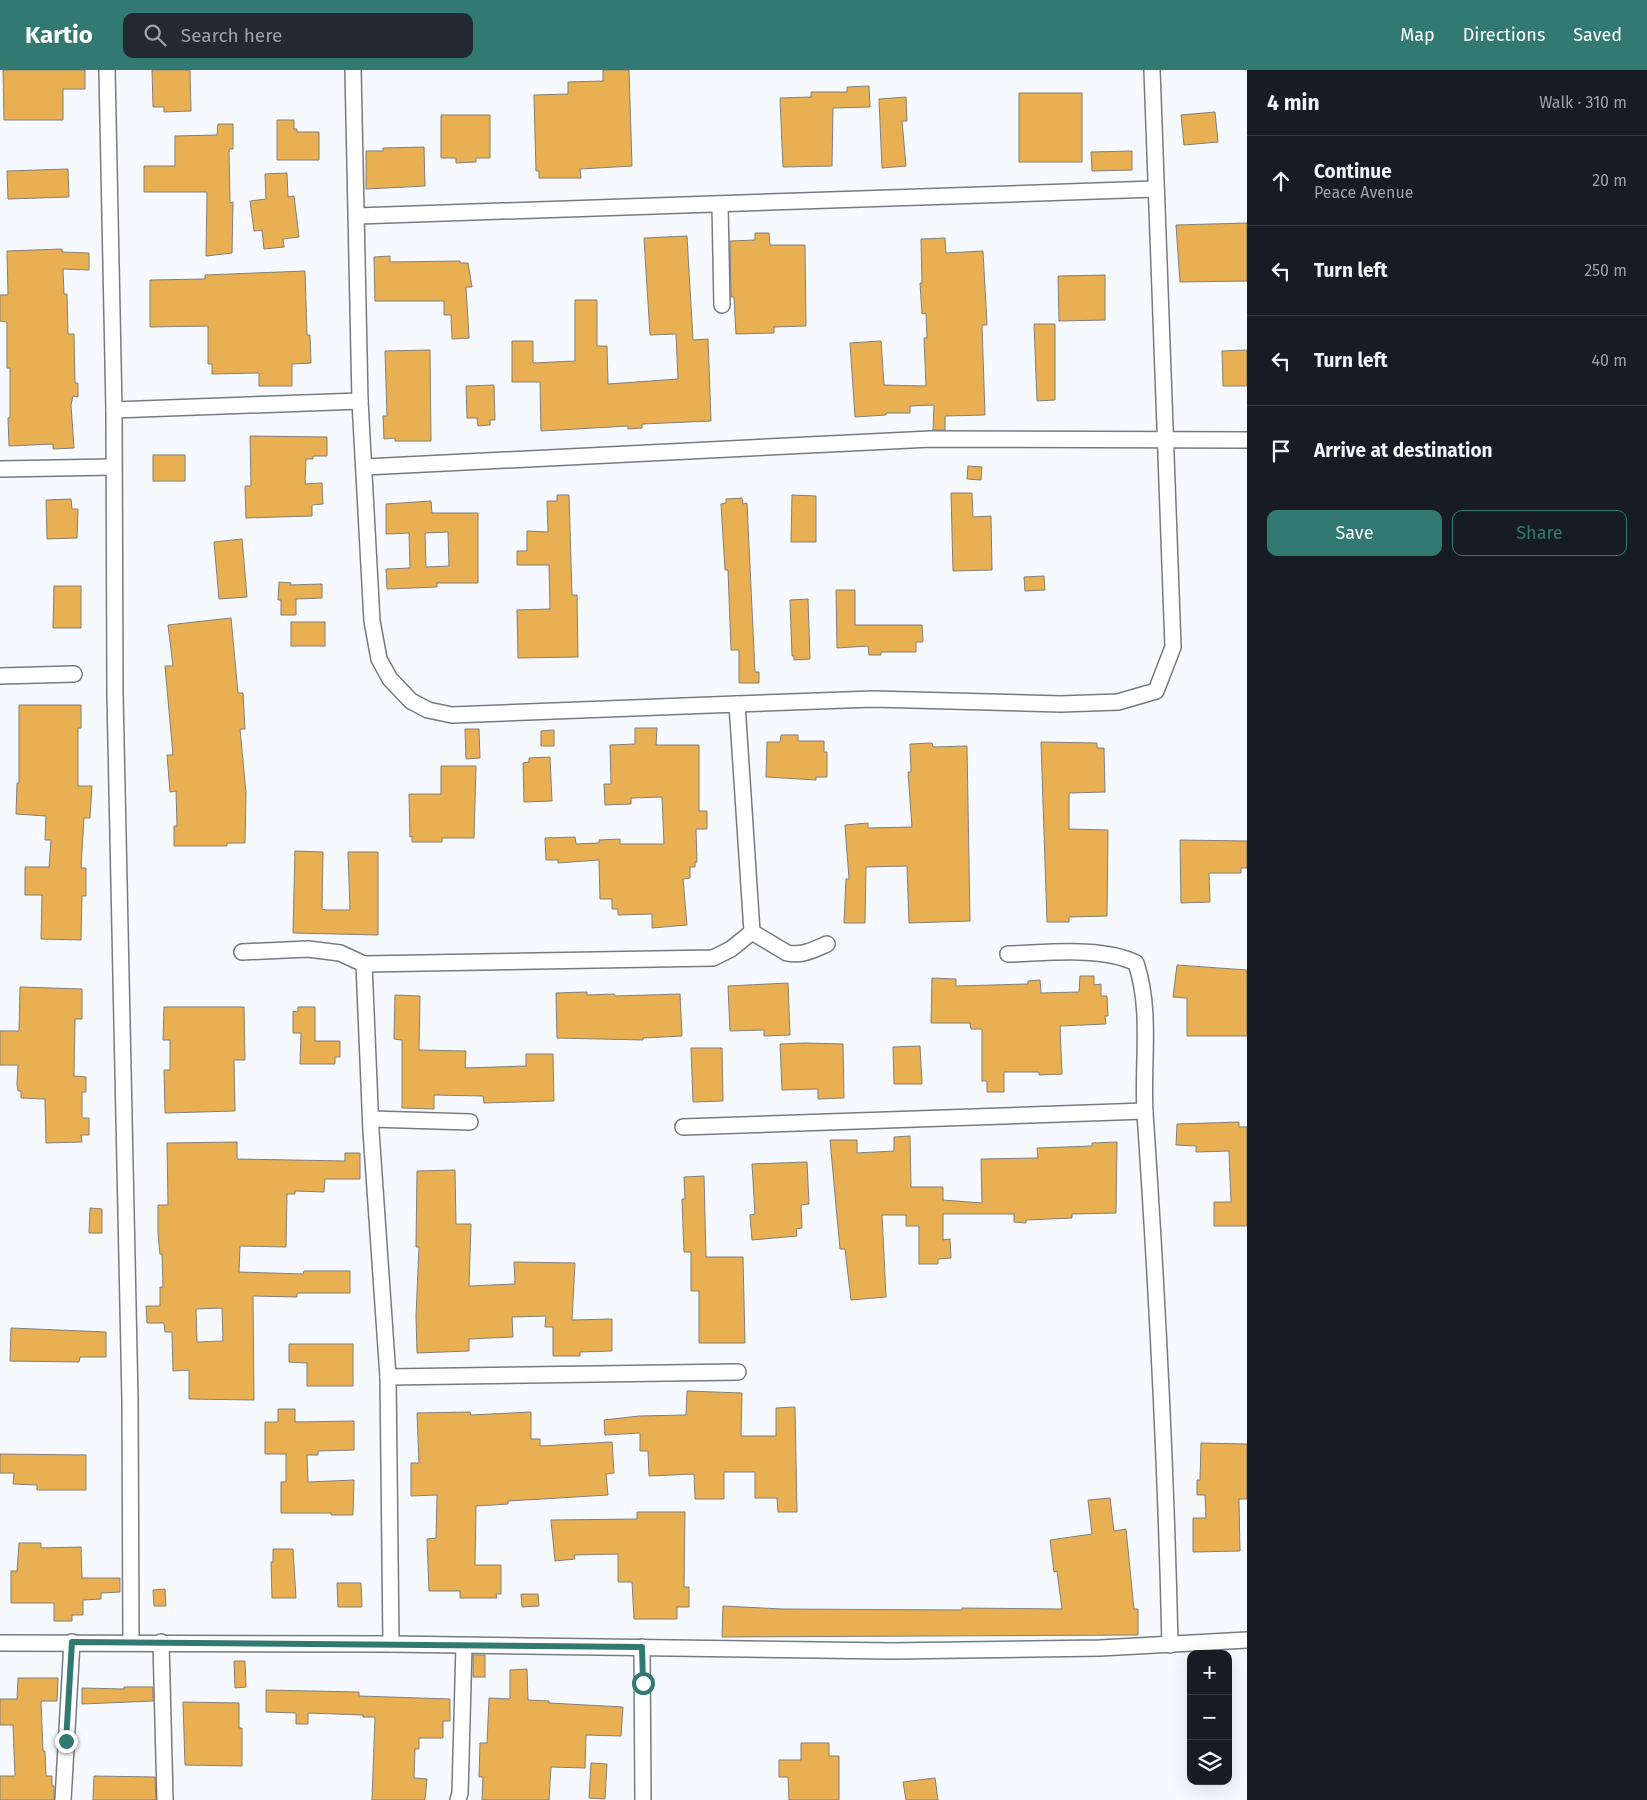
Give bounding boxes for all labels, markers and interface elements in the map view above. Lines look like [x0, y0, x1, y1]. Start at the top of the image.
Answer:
search box [123, 13, 473, 58]
text: Kartio [25, 21, 93, 49]
icon: search [141, 21, 169, 49]
text: Search here [181, 24, 282, 47]
text: Map [1400, 24, 1435, 46]
text: Directions [1463, 24, 1545, 46]
text: Saved [1573, 24, 1622, 46]
text: 4 min [1267, 90, 1320, 116]
text: Walk · 310 m [1539, 93, 1627, 112]
text: Continue [1314, 160, 1392, 183]
icon: ahead [1267, 167, 1295, 195]
text: 20 m [1592, 171, 1627, 190]
text: Peace Avenue [1314, 183, 1413, 202]
icon: left [1267, 257, 1295, 285]
text: Turn left [1314, 259, 1388, 282]
text: 250 m [1584, 261, 1627, 280]
icon: left [1267, 347, 1295, 375]
text: Turn left [1314, 349, 1388, 372]
text: 40 m [1592, 351, 1627, 370]
icon: arrive [1267, 437, 1295, 465]
text: Arrive at destination [1314, 439, 1493, 462]
button: Save [1267, 510, 1442, 556]
button: Share [1452, 510, 1627, 556]
map controls [1187, 1650, 1232, 1785]
button: + [1187, 1650, 1232, 1695]
route start [632, 1672, 655, 1695]
button: − [1187, 1695, 1232, 1740]
route end [55, 1730, 78, 1753]
button: layers [1187, 1740, 1232, 1785]

